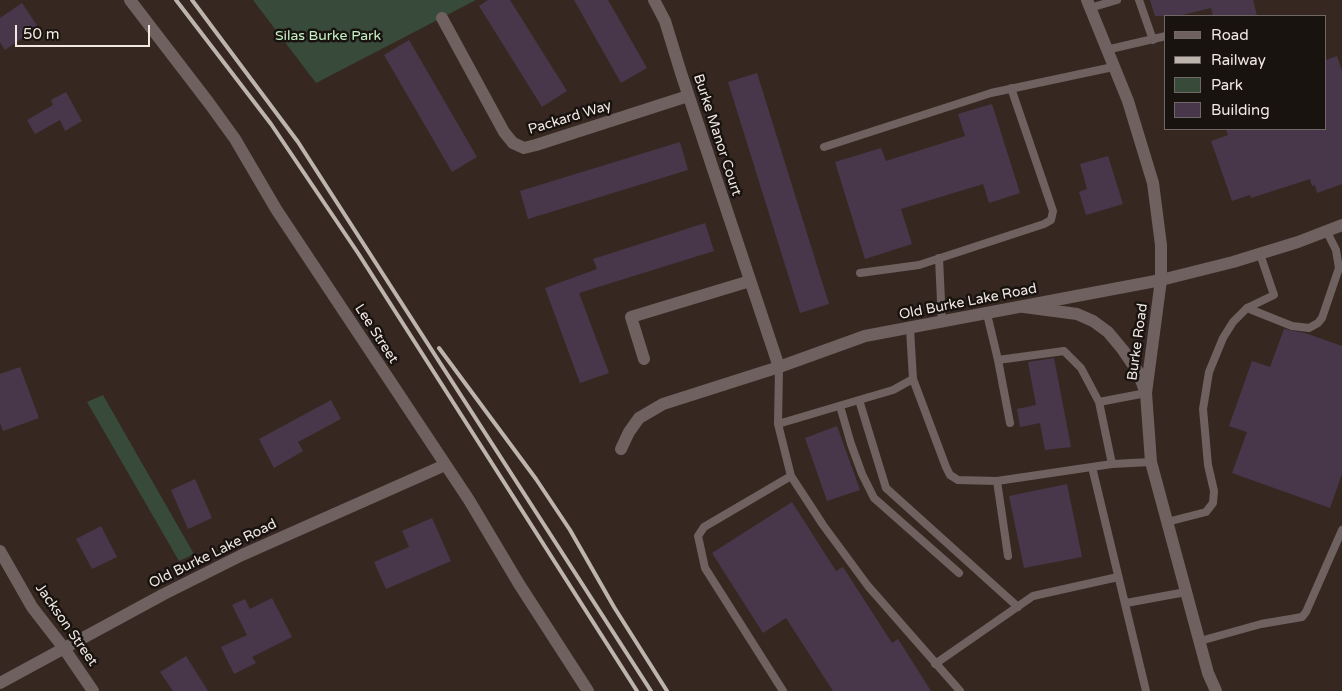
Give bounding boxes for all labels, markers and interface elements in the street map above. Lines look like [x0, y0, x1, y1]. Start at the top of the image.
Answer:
scale bar [18, 15, 152, 47]
legend [1164, 15, 1327, 130]
text: 50 m [23, 25, 60, 43]
text: Road [1211, 26, 1249, 44]
park label: Silas Burke Park [275, 28, 381, 44]
text: Railway [1211, 51, 1266, 69]
street label: Burke Manor Court [689, 72, 745, 198]
text: Park [1211, 76, 1243, 94]
street label: Packard Way [526, 97, 614, 139]
text: Building [1211, 101, 1270, 119]
street label: Old Burke Lake Road [898, 280, 1038, 324]
street label: Lee Street [351, 301, 401, 367]
street label: Burke Road [1124, 302, 1152, 382]
street label: Old Burke Lake Road [146, 516, 280, 592]
street label: Jackson Street [31, 581, 101, 669]

